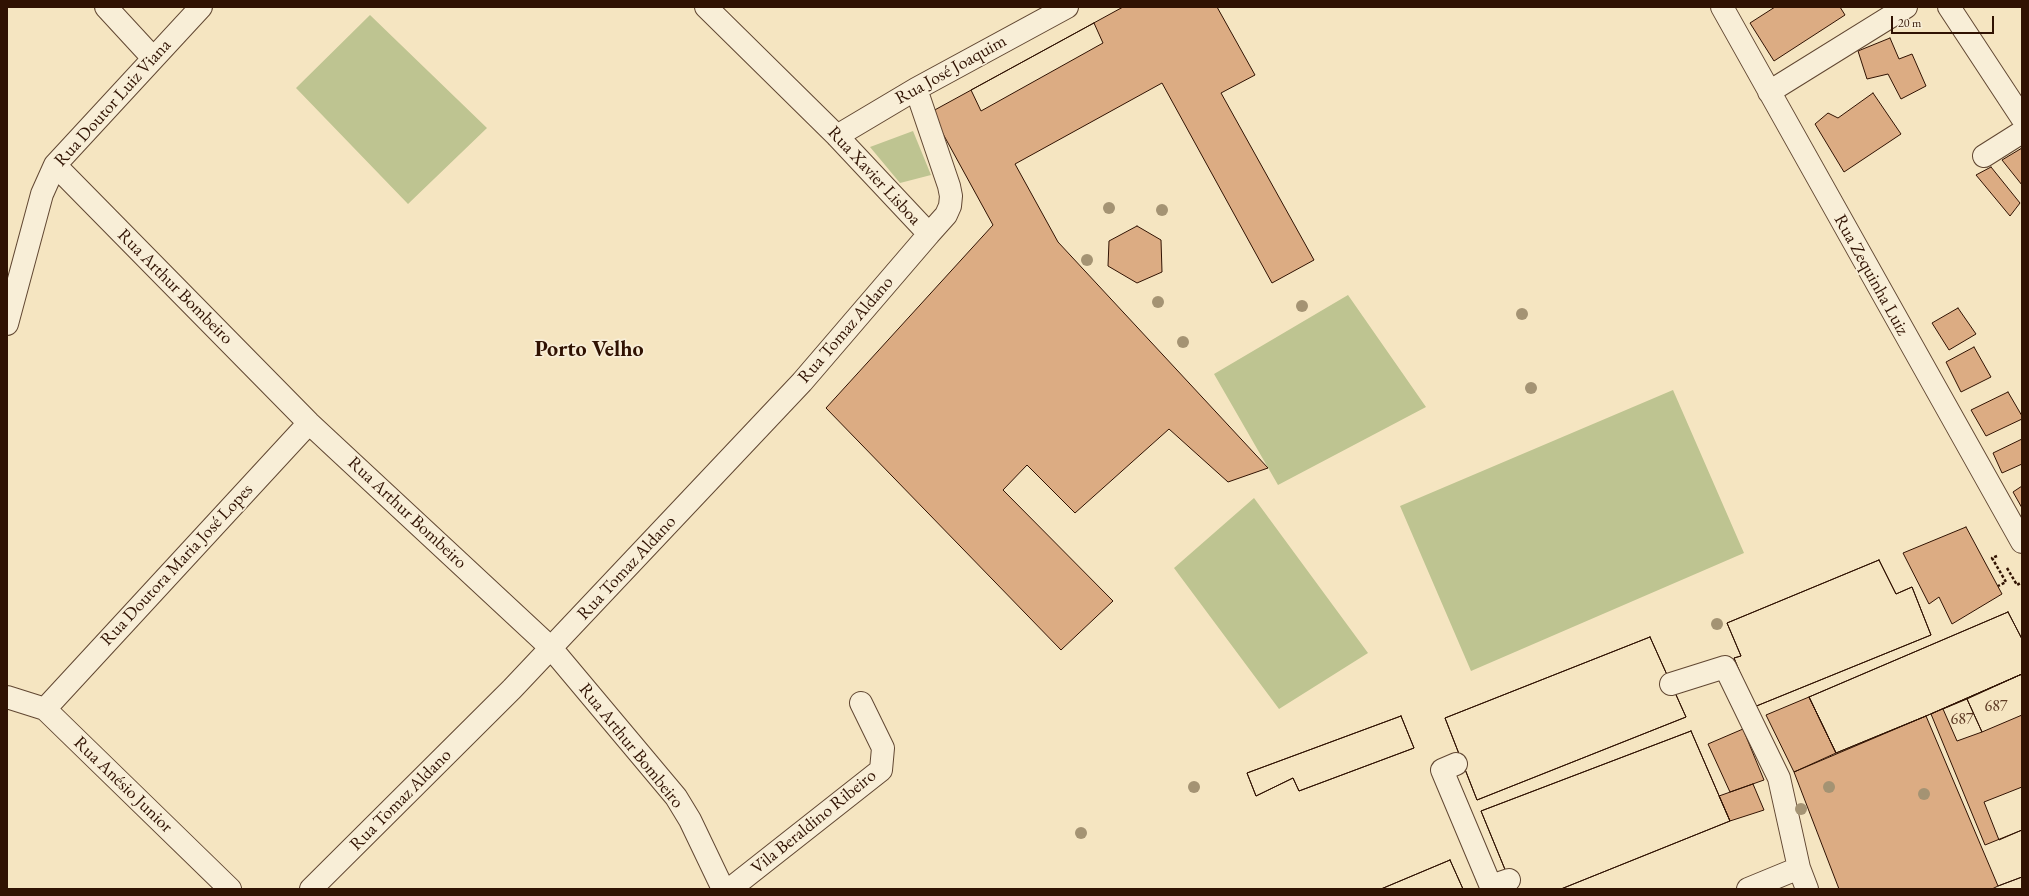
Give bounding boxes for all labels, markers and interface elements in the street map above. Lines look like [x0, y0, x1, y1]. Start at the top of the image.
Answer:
scale bar [1893, 8, 1996, 34]
text: 20 m [1898, 15, 1921, 31]
street label: Rua José Joaquim [892, 31, 1010, 109]
street label: Rua Doutor Luiz Viana [50, 35, 176, 171]
street label: Rua Xavier Lisboa [823, 122, 925, 230]
street label: Rua Zequinha Luiz [1829, 211, 1913, 339]
street label: Rua Arthur Bombeiro [113, 225, 237, 349]
street label: Rua Tomaz Aldano [794, 272, 898, 388]
district label: Porto Velho [534, 337, 644, 363]
street label: Rua Arthur Bombeiro [343, 452, 471, 574]
street label: Rua Doutora Maria José Lopes [96, 479, 258, 651]
street label: Rua Tomaz Aldano [573, 511, 681, 625]
street label: Rua Arthur Bombeiro [574, 679, 688, 813]
house number: 687 [1984, 697, 2008, 717]
house number: 687 [1950, 710, 1974, 730]
street label: Rua Anésio Junior [69, 732, 177, 838]
street label: Rua Tomaz Aldano [346, 745, 456, 855]
street label: Vila Beraldino Ribeiro [747, 765, 881, 879]

